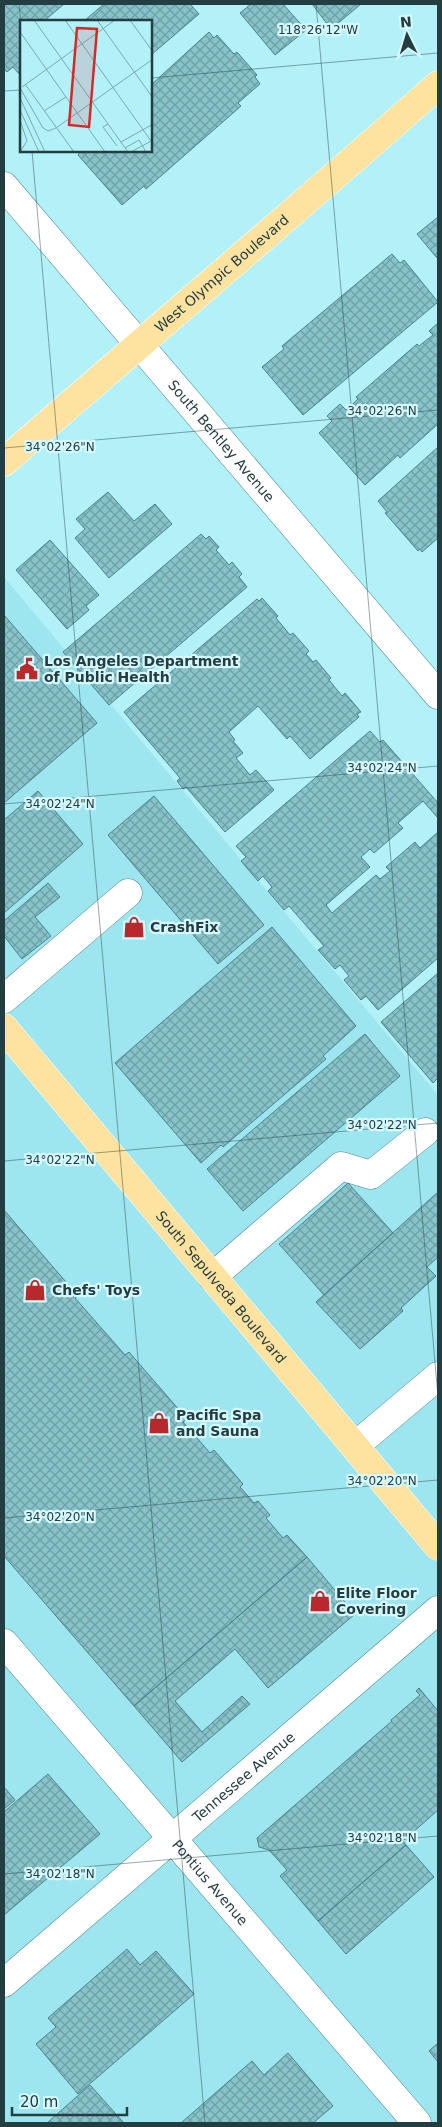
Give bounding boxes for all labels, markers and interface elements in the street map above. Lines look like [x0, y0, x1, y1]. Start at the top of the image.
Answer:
north arrow [382, 10, 432, 60]
text: N [399, 14, 412, 31]
inset map [20, 20, 152, 152]
text: 118°26'12"W [278, 23, 358, 37]
street label: West Olympic Boulevard [152, 211, 292, 336]
street label: South Bentley Avenue [165, 377, 278, 505]
text: 34°02'26"N [347, 404, 417, 418]
text: 34°02'26"N [25, 440, 95, 454]
place label: Los Angeles Department of Public Health [44, 653, 239, 685]
public building icon: Los Angeles Department of Public Health [14, 656, 40, 682]
text: 34°02'24"N [347, 761, 417, 775]
text: 34°02'24"N [25, 797, 95, 811]
shop icon: CrashFix [121, 914, 147, 940]
place label: CrashFix [150, 919, 218, 935]
text: 34°02'22"N [347, 1118, 417, 1132]
text: 34°02'22"N [25, 1153, 95, 1167]
street label: South Sepulveda Boulevard [153, 1208, 290, 1367]
shop icon: Chefs' Toys [22, 1277, 48, 1303]
place label: Chefs' Toys [52, 1282, 140, 1298]
place label: Pacific Spa and Sauna [176, 1407, 262, 1439]
shop icon: Pacific Spa and Sauna [146, 1410, 172, 1436]
text: 34°02'20"N [347, 1474, 417, 1488]
text: 34°02'20"N [25, 1510, 95, 1524]
place label: Elite Floor Covering [336, 1585, 417, 1617]
shop icon: Elite Floor Covering [307, 1588, 333, 1614]
street label: Tennessee Avenue [189, 1729, 298, 1826]
text: 34°02'18"N [347, 1831, 417, 1845]
street label: Pontius Avenue [169, 1837, 251, 1928]
text: 34°02'18"N [25, 1867, 95, 1881]
scale bar [12, 2084, 128, 2116]
text: 20 m [20, 2093, 58, 2111]

